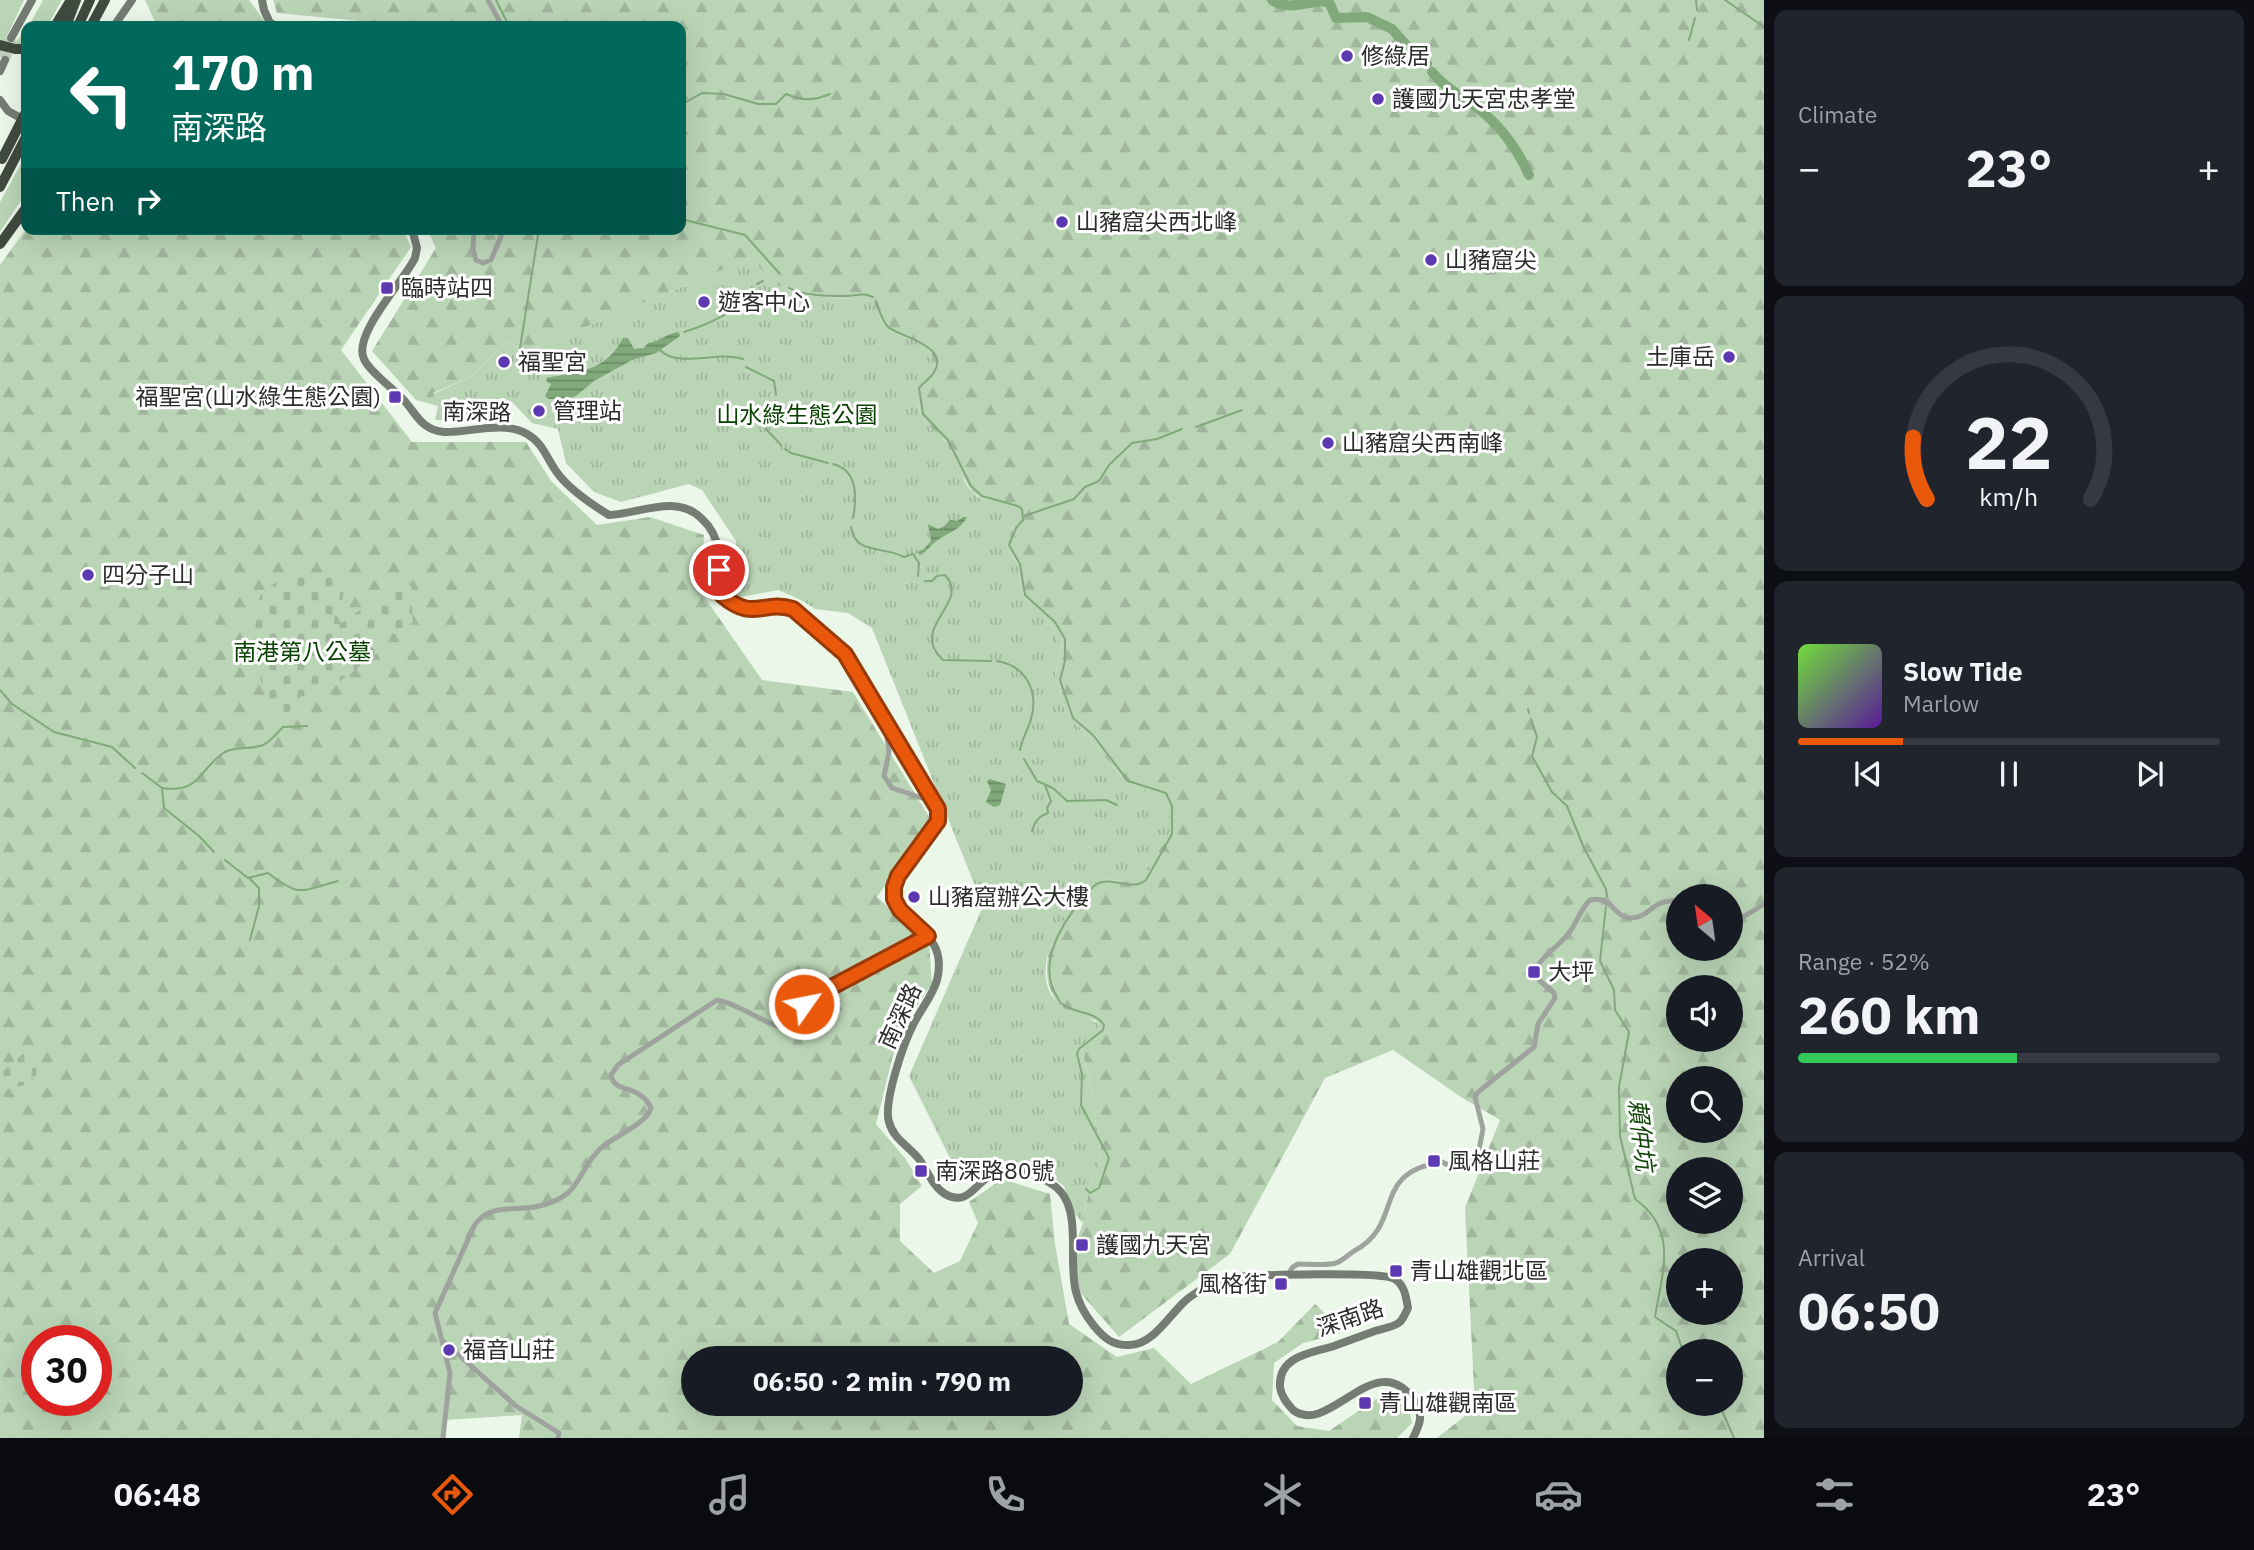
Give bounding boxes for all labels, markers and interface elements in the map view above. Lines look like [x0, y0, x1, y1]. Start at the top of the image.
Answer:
text: 170 m [171, 40, 315, 103]
place label: 修綠居 [1361, 40, 1430, 70]
marker: 修綠居 [1339, 48, 1355, 64]
icon: left [56, 49, 147, 140]
place label: 護國九天宮忠孝堂 [1392, 83, 1576, 113]
marker: 護國九天宮忠孝堂 [1370, 91, 1386, 107]
text: Climate [1798, 99, 1877, 129]
text: 南深路 [171, 106, 267, 148]
text: 23° [1966, 134, 2052, 201]
text: − [1798, 143, 1821, 192]
text: + [2197, 143, 2220, 192]
icon: right [129, 182, 167, 220]
text: Then [56, 184, 115, 218]
place label: 山豬窟尖西北峰 [1076, 206, 1237, 236]
marker: 山豬窟尖西北峰 [1054, 214, 1070, 230]
place label: 山豬窟尖 [1445, 244, 1537, 274]
marker: 山豬窟尖 [1423, 252, 1439, 268]
place label: 臨時站四 [401, 272, 493, 302]
marker: 臨時站四 [379, 280, 395, 296]
place label: 遊客中心 [718, 286, 810, 316]
marker: 遊客中心 [696, 294, 712, 310]
place label: 土庫岳 [1646, 341, 1715, 371]
place label: 福聖宮 [518, 346, 587, 376]
marker: 土庫岳 [1721, 349, 1737, 365]
marker: 福聖宮 [496, 354, 512, 370]
place label: 福聖宮(山水綠生態公園) [136, 381, 381, 411]
marker: 福聖宮(山水綠生態公園) [387, 389, 403, 405]
street label: 南深路 [442, 395, 512, 427]
place label: 管理站 [553, 395, 622, 425]
text: 22 [1965, 395, 2053, 490]
park label: 山水綠生態公園 [717, 399, 878, 429]
marker: 管理站 [531, 403, 547, 419]
place label: 山豬窟尖西南峰 [1342, 427, 1503, 457]
marker: 山豬窟尖西南峰 [1320, 435, 1336, 451]
text: km/h [1980, 480, 2038, 513]
pin [689, 540, 749, 600]
icon: arrive [700, 551, 738, 589]
place label: 四分子山 [102, 559, 194, 589]
marker: 四分子山 [80, 567, 96, 583]
park label: 南港第八公墓 [233, 636, 371, 666]
text: Slow Tide [1903, 654, 2023, 688]
text: Marlow [1903, 688, 1979, 718]
icon: previous [1849, 755, 1887, 793]
icon: pause [1990, 755, 2028, 793]
icon: next [2131, 755, 2169, 793]
place label: 山豬窟辦公大樓 [928, 881, 1089, 911]
north arrow [1666, 884, 1743, 961]
map controls [1666, 884, 1743, 1416]
marker: 山豬窟辦公大樓 [906, 889, 922, 905]
text: Range · 52% [1798, 946, 1930, 976]
place label: 大坪 [1548, 956, 1594, 986]
marker: 大坪 [1526, 964, 1542, 980]
position arrow [767, 967, 841, 1041]
button: sound [1666, 975, 1743, 1052]
street label: 南深路 [871, 978, 927, 1053]
text: 260 km [1798, 981, 1980, 1048]
button: search [1666, 1066, 1743, 1143]
water label: 賴仲坑 [1622, 1097, 1663, 1176]
place label: 風格山莊 [1448, 1145, 1540, 1175]
marker: 風格山莊 [1426, 1153, 1442, 1169]
place label: 南深路80號 [935, 1155, 1055, 1185]
button: layers [1666, 1157, 1743, 1234]
marker: 南深路80號 [913, 1163, 929, 1179]
place label: 護國九天宮 [1096, 1229, 1211, 1259]
marker: 護國九天宮 [1074, 1237, 1090, 1253]
text: Arrival [1798, 1242, 1865, 1272]
button: + [1666, 1248, 1743, 1325]
place label: 青山雄觀北區 [1410, 1255, 1548, 1285]
marker: 青山雄觀北區 [1388, 1263, 1404, 1279]
place label: 風格街 [1198, 1268, 1267, 1298]
marker: 風格街 [1273, 1276, 1289, 1292]
text: 06:50 [1798, 1277, 1940, 1344]
street label: 深南路 [1312, 1292, 1387, 1342]
speed limit sign: 30 [21, 1325, 112, 1416]
place label: 福音山莊 [463, 1334, 555, 1364]
button: − [1666, 1339, 1743, 1416]
marker: 福音山莊 [441, 1342, 457, 1358]
text: 06:50 · 2 min · 790 m [753, 1364, 1011, 1398]
place label: 青山雄觀南區 [1379, 1387, 1517, 1417]
marker: 青山雄觀南區 [1357, 1395, 1373, 1411]
icon: directions [428, 1470, 477, 1519]
icon: music [705, 1470, 754, 1519]
icon: phone [981, 1470, 1030, 1519]
icon: climate [1258, 1470, 1307, 1519]
icon: car [1534, 1470, 1583, 1519]
icon: filters [1810, 1470, 1859, 1519]
text: 06:48 [114, 1473, 201, 1515]
text: 23° [2087, 1473, 2140, 1515]

